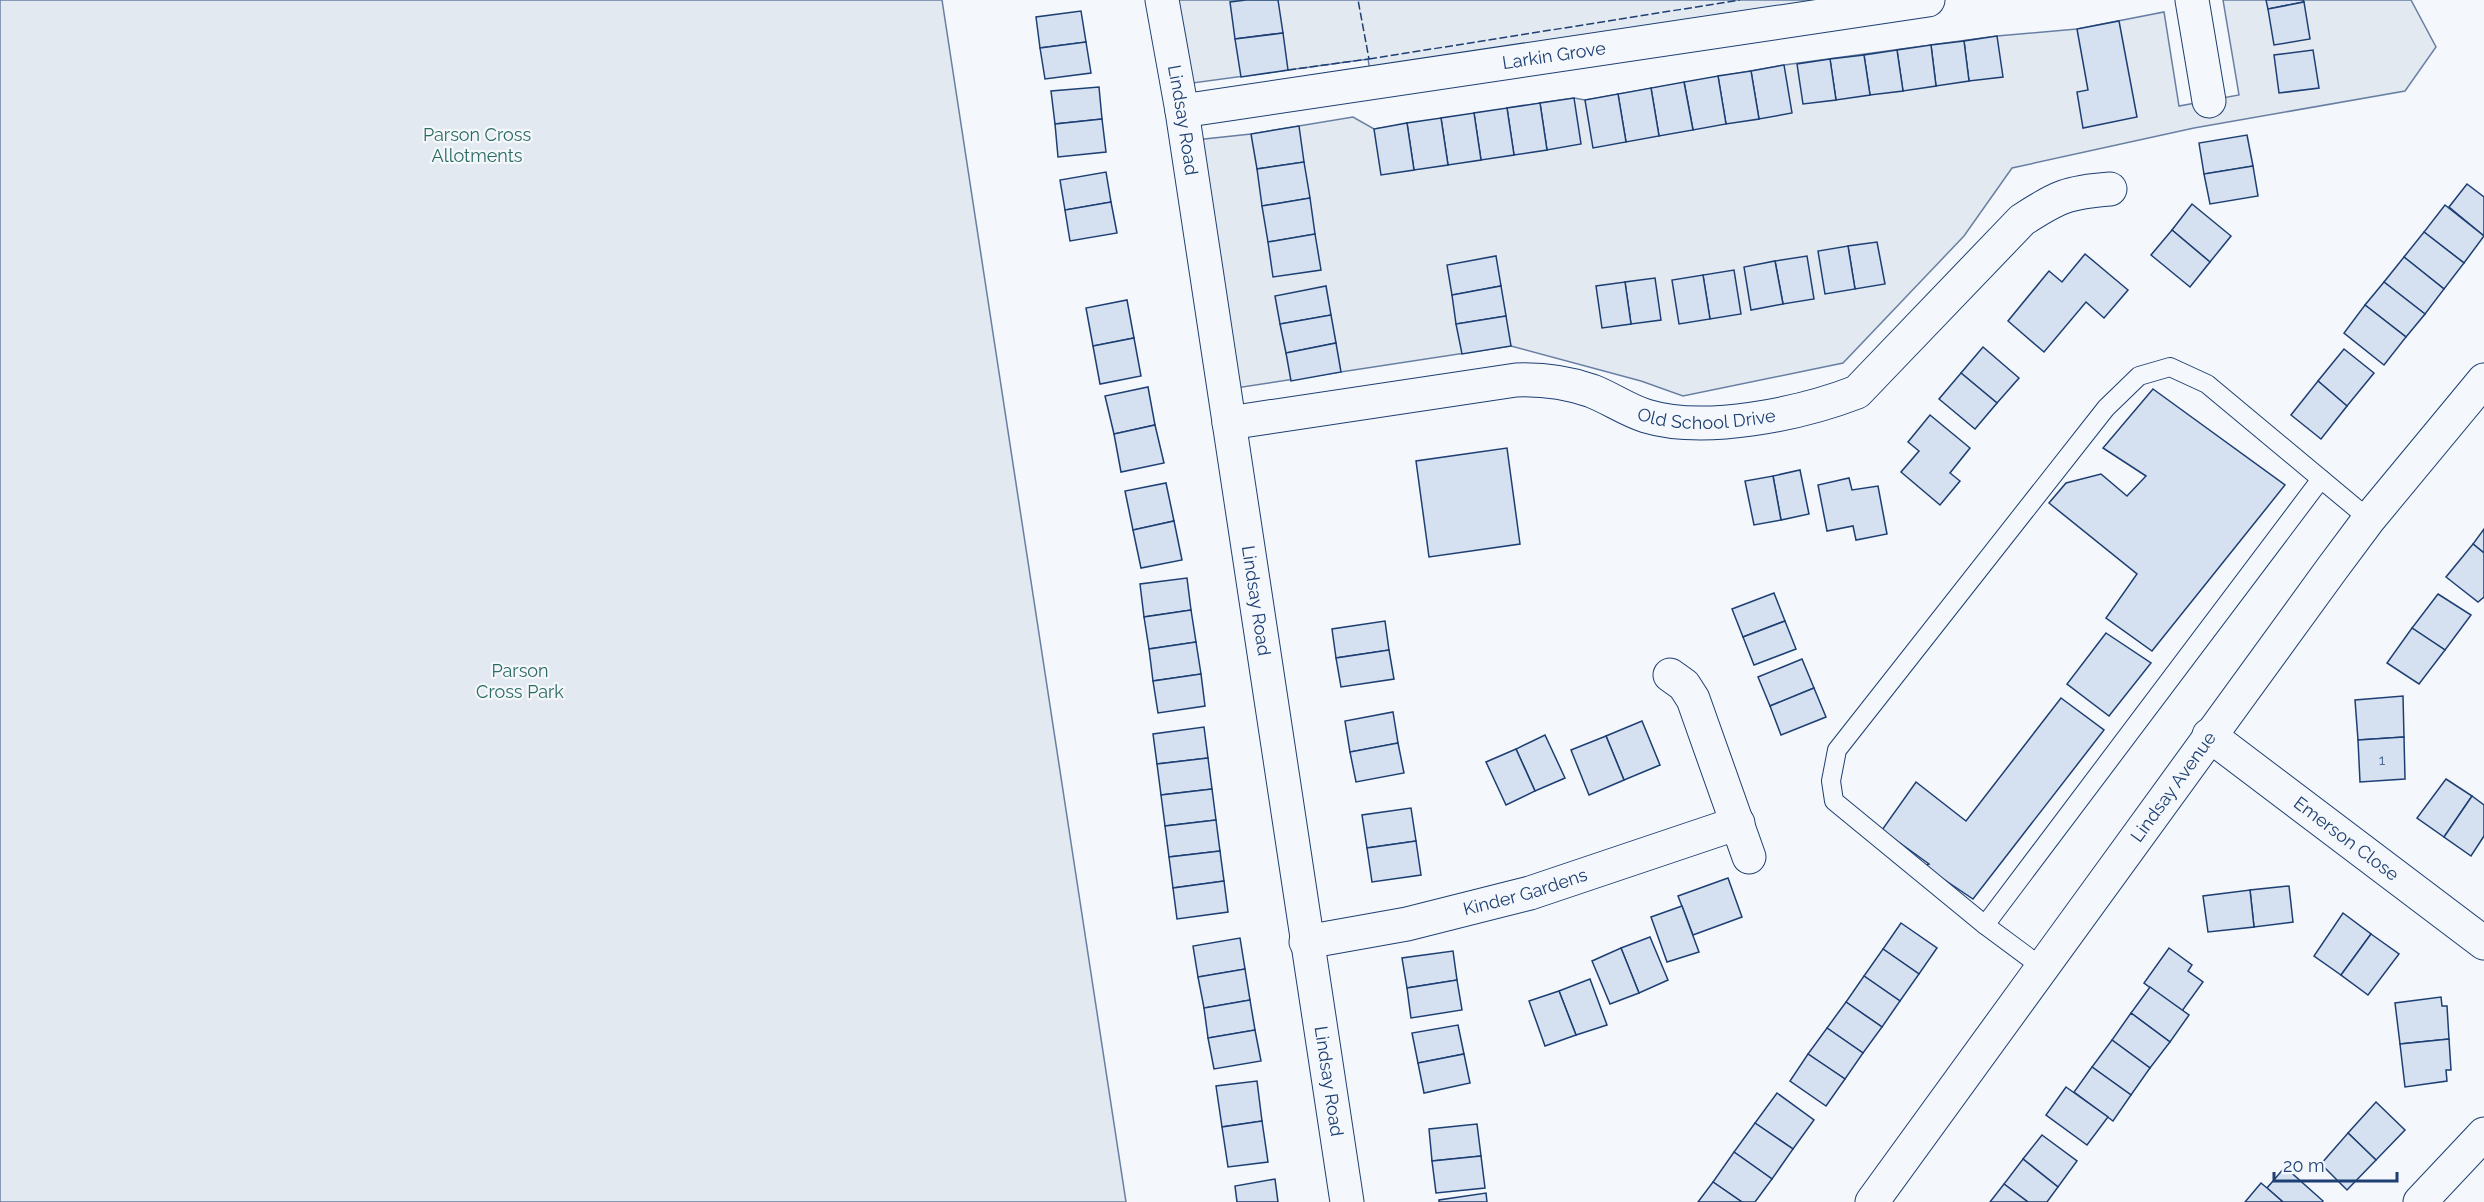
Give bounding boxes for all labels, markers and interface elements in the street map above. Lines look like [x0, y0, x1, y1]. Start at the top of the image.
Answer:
street label: Larkin Grove [1501, 37, 1607, 73]
street label: Lindsay Road [1164, 63, 1203, 177]
park label: Parson Cross Allotments [423, 124, 531, 166]
street label: Old School Drive [1635, 403, 1778, 433]
street label: Lindsay Road [1238, 544, 1275, 657]
park label: Parson Cross Park [476, 660, 564, 702]
street label: Lindsay Avenue [2126, 727, 2220, 846]
house number: 1 [2379, 751, 2386, 769]
street label: Emerson Close [2290, 792, 2403, 885]
street label: Kinder Gardens [1461, 863, 1590, 919]
street label: Lindsay Road [1311, 1024, 1348, 1138]
scale bar [2274, 1145, 2397, 1183]
text: 20 m [2283, 1155, 2325, 1176]

